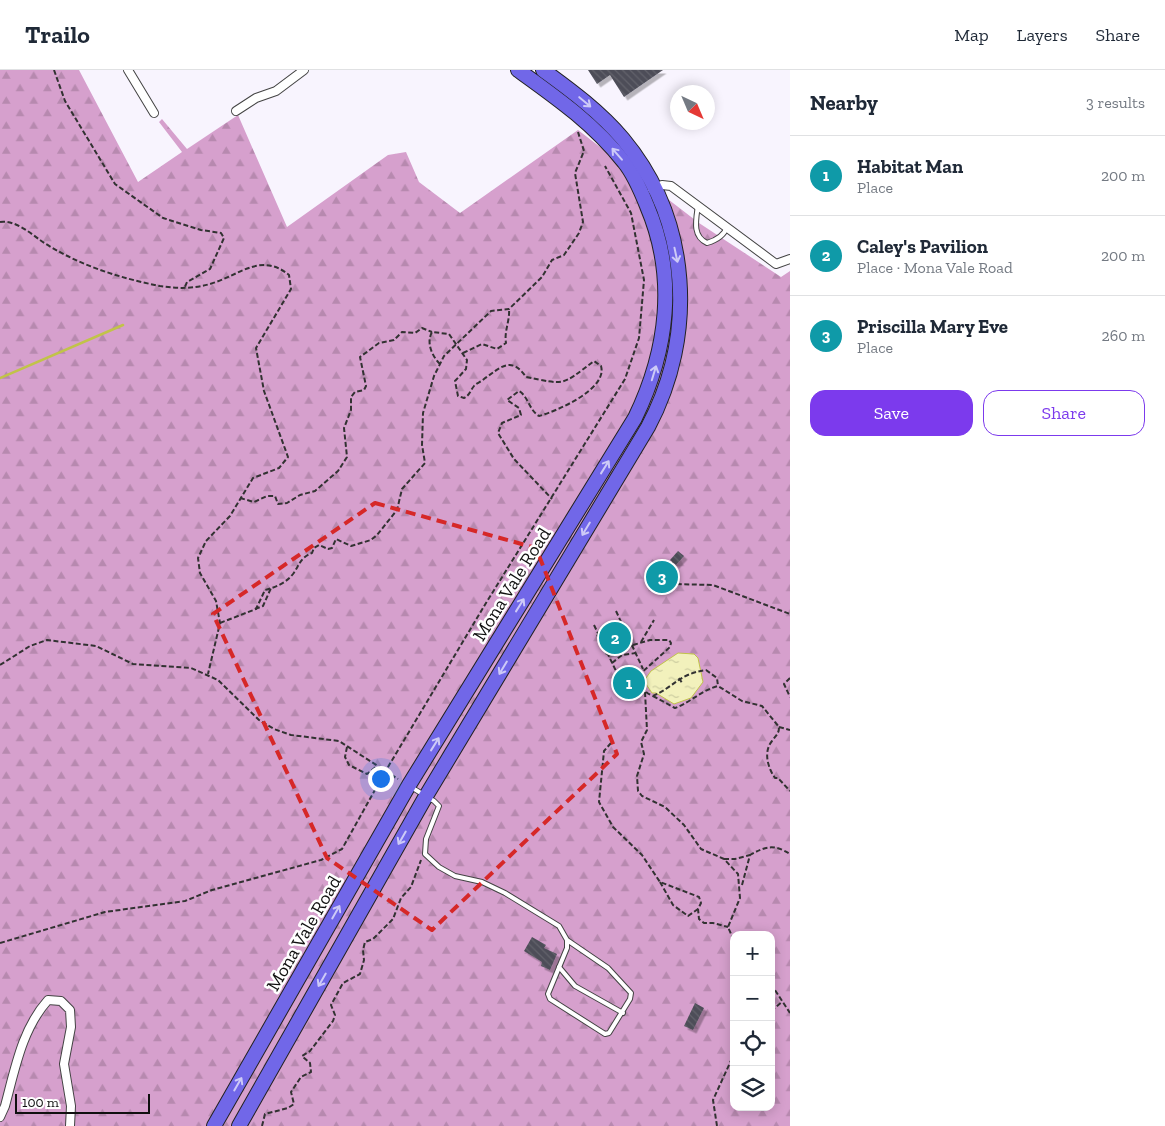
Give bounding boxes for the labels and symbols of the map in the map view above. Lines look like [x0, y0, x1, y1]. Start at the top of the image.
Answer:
north arrow [670, 85, 715, 130]
one-way arrow [578, 97, 591, 108]
one-way arrow [612, 148, 623, 161]
one-way arrow [672, 246, 682, 262]
one-way arrow [650, 366, 659, 382]
one-way arrow [599, 460, 610, 474]
one-way arrow [581, 521, 591, 535]
street label: Mona Vale Road [467, 523, 556, 645]
pin: 3 [646, 558, 678, 596]
one-way arrow [515, 599, 525, 613]
pin: 2 [599, 619, 631, 657]
one-way arrow [497, 660, 507, 674]
pin: 1 [613, 664, 645, 702]
one-way arrow [430, 737, 440, 751]
your location [368, 766, 394, 792]
one-way arrow [397, 831, 407, 846]
street label: Mona Vale Road [261, 871, 346, 995]
one-way arrow [332, 906, 342, 920]
one-way arrow [317, 972, 327, 987]
one-way arrow [234, 1077, 244, 1091]
scale bar [15, 1091, 150, 1114]

